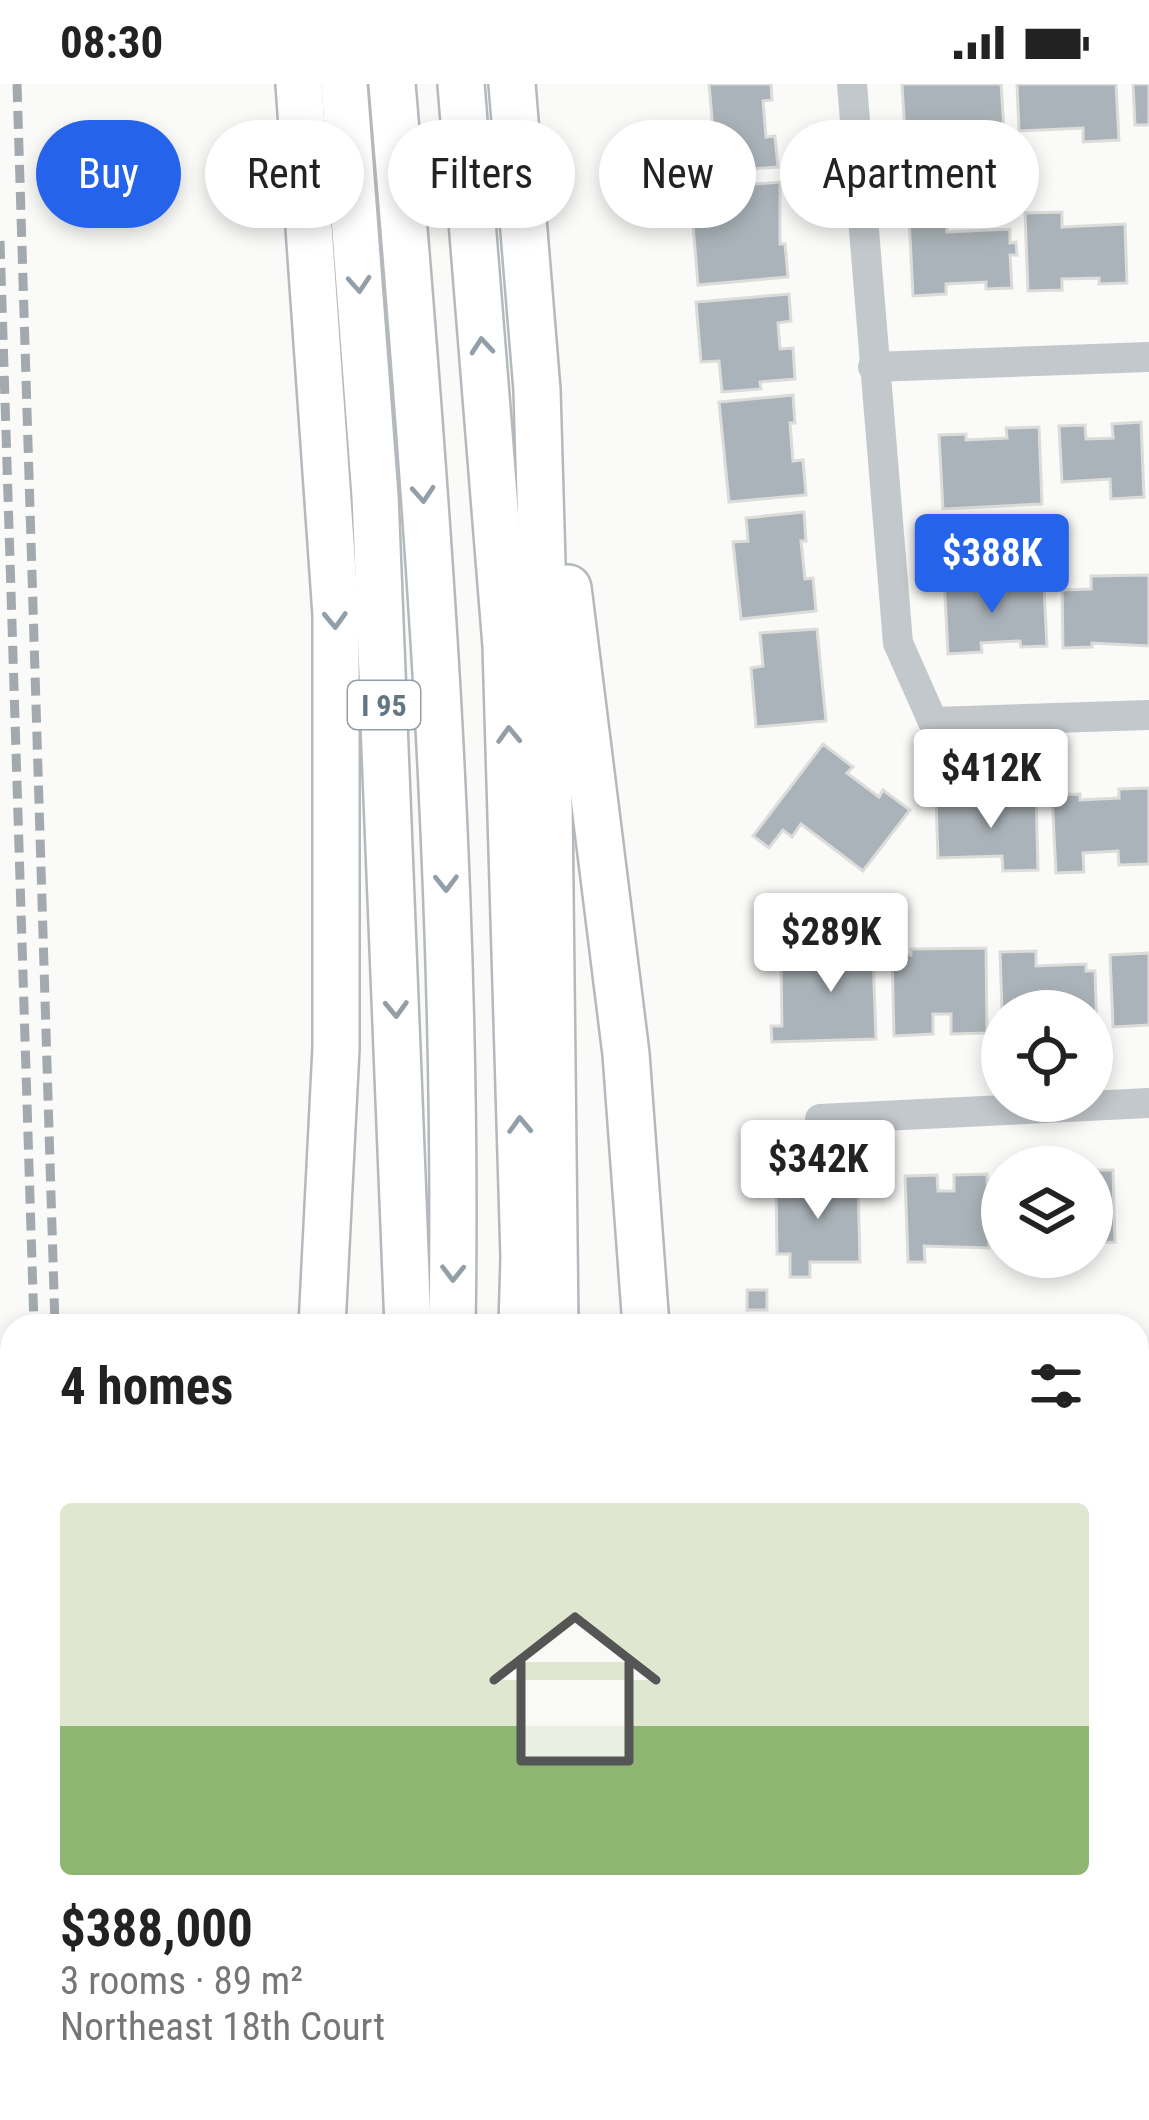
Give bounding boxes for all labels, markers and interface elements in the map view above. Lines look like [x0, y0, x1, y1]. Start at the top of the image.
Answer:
text: 08:30 [60, 16, 163, 69]
chip: Buy [36, 120, 181, 228]
chip: Rent [205, 120, 364, 228]
chip: Filters [388, 120, 575, 228]
chip: New [599, 120, 756, 228]
chip: Apartment [780, 120, 1039, 228]
one-way arrow [346, 275, 372, 294]
one-way arrow [470, 336, 495, 355]
one-way arrow [410, 485, 436, 504]
pin: $388K [908, 514, 1076, 616]
text: $388K [942, 530, 1042, 576]
one-way arrow [322, 611, 348, 630]
road number: I 95 [348, 681, 420, 729]
one-way arrow [496, 725, 522, 744]
pin: $412K [907, 729, 1075, 831]
text: $412K [941, 745, 1041, 791]
one-way arrow [433, 874, 459, 893]
pin: $289K [747, 893, 915, 995]
text: $289K [781, 909, 881, 955]
map controls [981, 990, 1113, 1278]
button: locate [981, 990, 1113, 1122]
one-way arrow [383, 1000, 409, 1019]
one-way arrow [508, 1115, 534, 1134]
pin: $342K [734, 1120, 902, 1222]
text: $342K [768, 1136, 868, 1182]
button: layers [981, 1146, 1113, 1278]
one-way arrow [440, 1264, 466, 1283]
icon: filters [1023, 1353, 1089, 1419]
text: 4 homes [60, 1357, 233, 1416]
icon: home [467, 1581, 683, 1797]
text: $388,000 [60, 1899, 253, 1958]
text: 3 rooms · 89 m² [60, 1958, 303, 2004]
text: Northeast 18th Court [60, 2004, 385, 2050]

